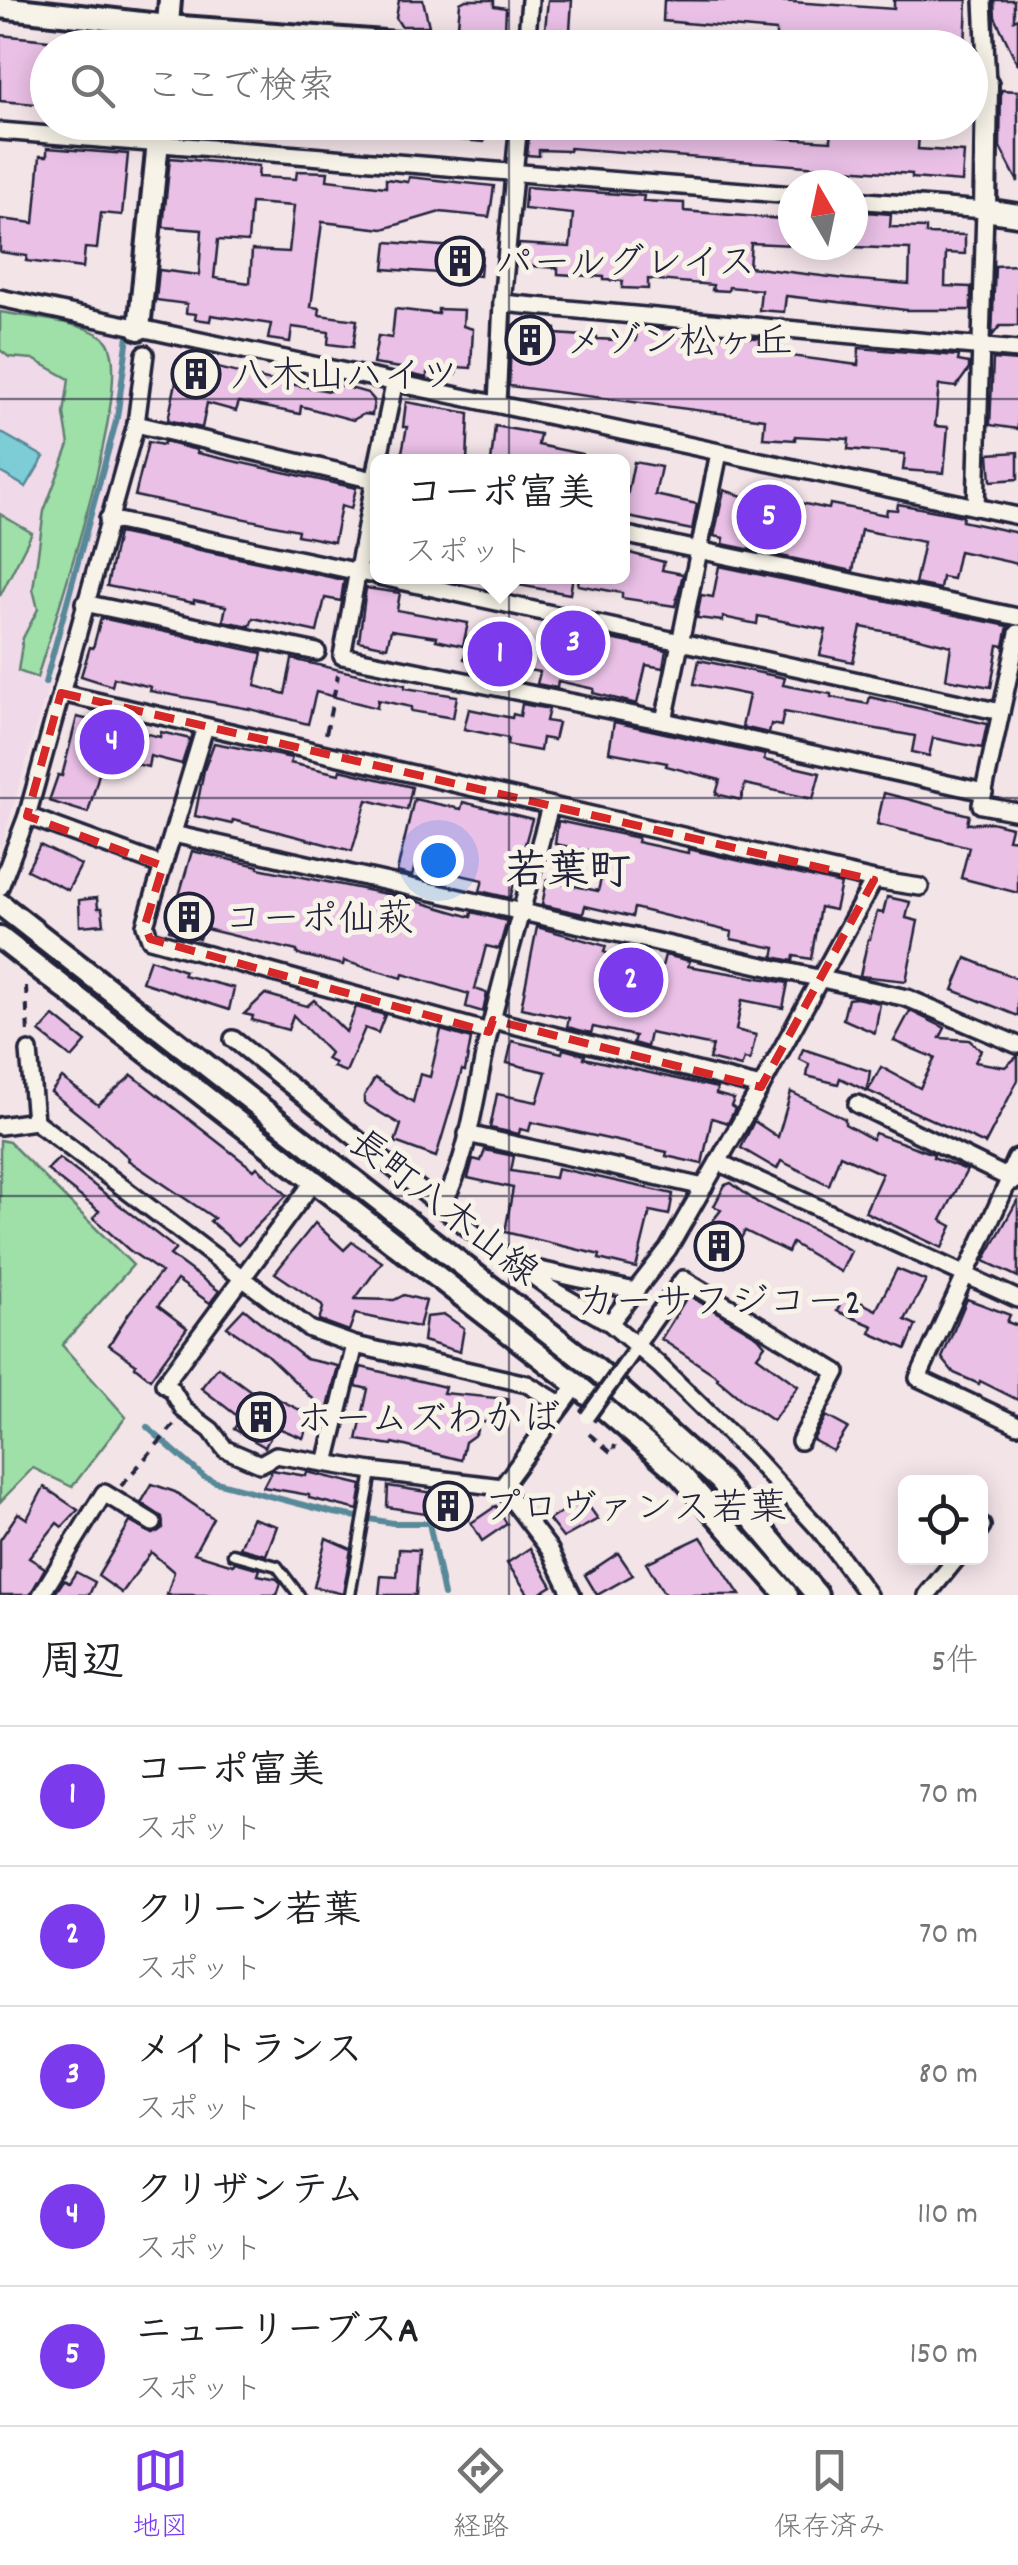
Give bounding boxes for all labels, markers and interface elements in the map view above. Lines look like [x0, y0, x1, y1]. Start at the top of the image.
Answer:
search box [30, 30, 988, 140]
icon: search [65, 58, 120, 113]
text: ここで検索 [145, 62, 335, 117]
north arrow [778, 170, 868, 260]
building icon: パールグレイス [434, 235, 486, 287]
place label: パールグレイス [495, 239, 756, 294]
building icon: メゾン松ヶ丘 [504, 314, 556, 366]
place label: メゾン松ヶ丘 [565, 318, 793, 373]
building icon: 八木山ハイツ [170, 348, 222, 400]
place label: 八木山ハイツ [231, 352, 459, 407]
popup [370, 454, 630, 584]
text: コーポ富美 [405, 469, 595, 524]
pin: 5 [736, 480, 802, 554]
text: スポット [405, 532, 533, 578]
pin: 3 [540, 606, 606, 680]
pin: 1 [468, 616, 532, 692]
pin: 4 [80, 704, 144, 780]
your location [413, 835, 464, 886]
district label: 若葉町 [505, 845, 631, 905]
building icon: コーポ仙萩 [163, 891, 215, 943]
place label: コーポ仙萩 [224, 895, 414, 950]
pin: 2 [598, 942, 664, 1018]
street label: 長町八木山線 [335, 1118, 548, 1302]
building icon: カーサフジコー2 [693, 1220, 745, 1272]
place label: カーサフジコー2 [577, 1278, 861, 1333]
building icon: ホームズわかば [235, 1391, 287, 1443]
place label: ホームズわかば [296, 1395, 560, 1450]
map controls [898, 1475, 988, 1565]
button: locate [898, 1475, 988, 1565]
building icon: プロヴァンス若葉 [422, 1480, 474, 1532]
place label: プロヴァンス若葉 [483, 1484, 787, 1539]
text: 周辺 [40, 1636, 124, 1696]
text: 5件 [931, 1641, 978, 1687]
text: コーポ富美 [135, 1746, 325, 1801]
text: 1 [69, 1773, 76, 1819]
text: 70 m [919, 1773, 978, 1819]
text: スポット [135, 1809, 263, 1855]
text: クリーン若葉 [135, 1886, 361, 1941]
text: 2 [66, 1913, 79, 1959]
text: 70 m [919, 1913, 978, 1959]
text: スポット [135, 1949, 263, 1995]
text: メイトランス [135, 2026, 363, 2081]
text: 3 [65, 2053, 80, 2099]
text: 80 m [918, 2053, 978, 2099]
text: スポット [135, 2089, 263, 2135]
text: クリザンテム [135, 2166, 365, 2221]
text: 4 [66, 2193, 79, 2239]
text: 110 m [917, 2193, 978, 2239]
text: スポット [135, 2229, 263, 2275]
text: ニューリーブスA [135, 2306, 419, 2361]
text: 5 [65, 2333, 80, 2379]
text: 150 m [909, 2333, 978, 2379]
text: スポット [135, 2369, 263, 2415]
tab: 地図 [132, 2443, 188, 2550]
tab: 経路 [453, 2443, 509, 2550]
tab: 保存済み [774, 2443, 886, 2550]

